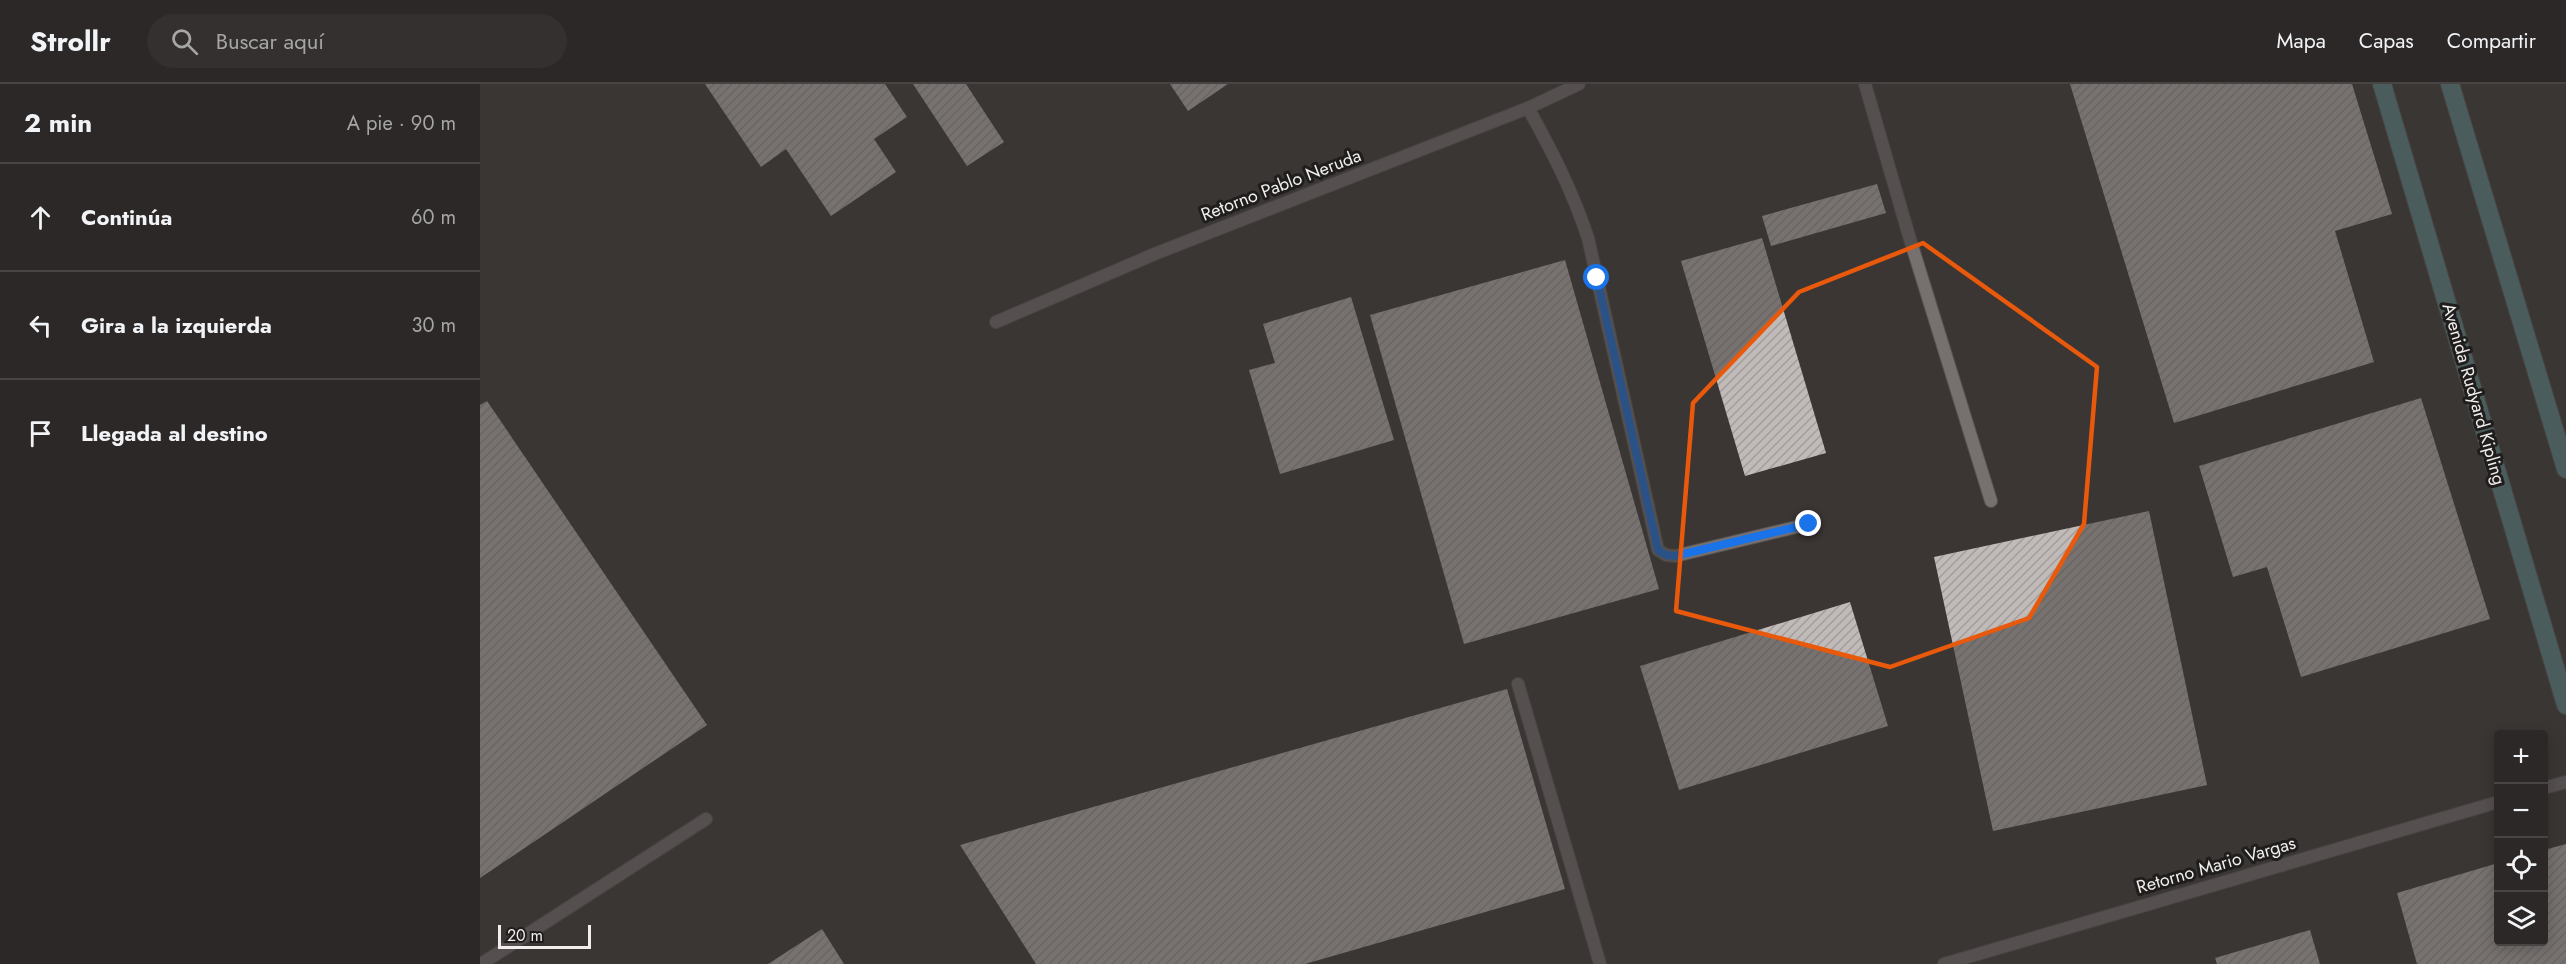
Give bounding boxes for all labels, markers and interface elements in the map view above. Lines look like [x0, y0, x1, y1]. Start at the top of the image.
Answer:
search box [147, 14, 567, 68]
text: Strollr [30, 21, 111, 62]
icon: search [168, 25, 201, 58]
text: Buscar aquí [216, 25, 324, 57]
text: Mapa [2277, 26, 2326, 56]
text: Capas [2359, 26, 2414, 56]
text: Compartir [2447, 26, 2536, 56]
text: 2 min [24, 104, 92, 142]
text: A pie · 90 m [347, 109, 456, 138]
street label: Retorno Pablo Neruda [1197, 142, 1365, 228]
icon: ahead [24, 201, 57, 234]
text: Continúa [81, 201, 172, 233]
text: 60 m [411, 203, 456, 232]
route start [1583, 264, 1609, 290]
street label: Avenida Rudyard Kipling [2436, 300, 2512, 488]
icon: left [24, 309, 57, 342]
text: Gira a la izquierda [81, 309, 272, 341]
text: 30 m [411, 311, 456, 340]
icon: arrive [24, 417, 57, 450]
text: Llegada al destino [81, 417, 268, 449]
route end [1795, 510, 1821, 536]
map controls [2494, 730, 2548, 946]
button: + [2494, 730, 2548, 784]
button: − [2494, 784, 2548, 838]
street label: Retorno Mario Vargas [2133, 830, 2299, 900]
button: locate [2494, 838, 2548, 892]
button: layers [2494, 892, 2548, 946]
scale bar [498, 922, 591, 950]
text: 20 m [507, 924, 543, 947]

